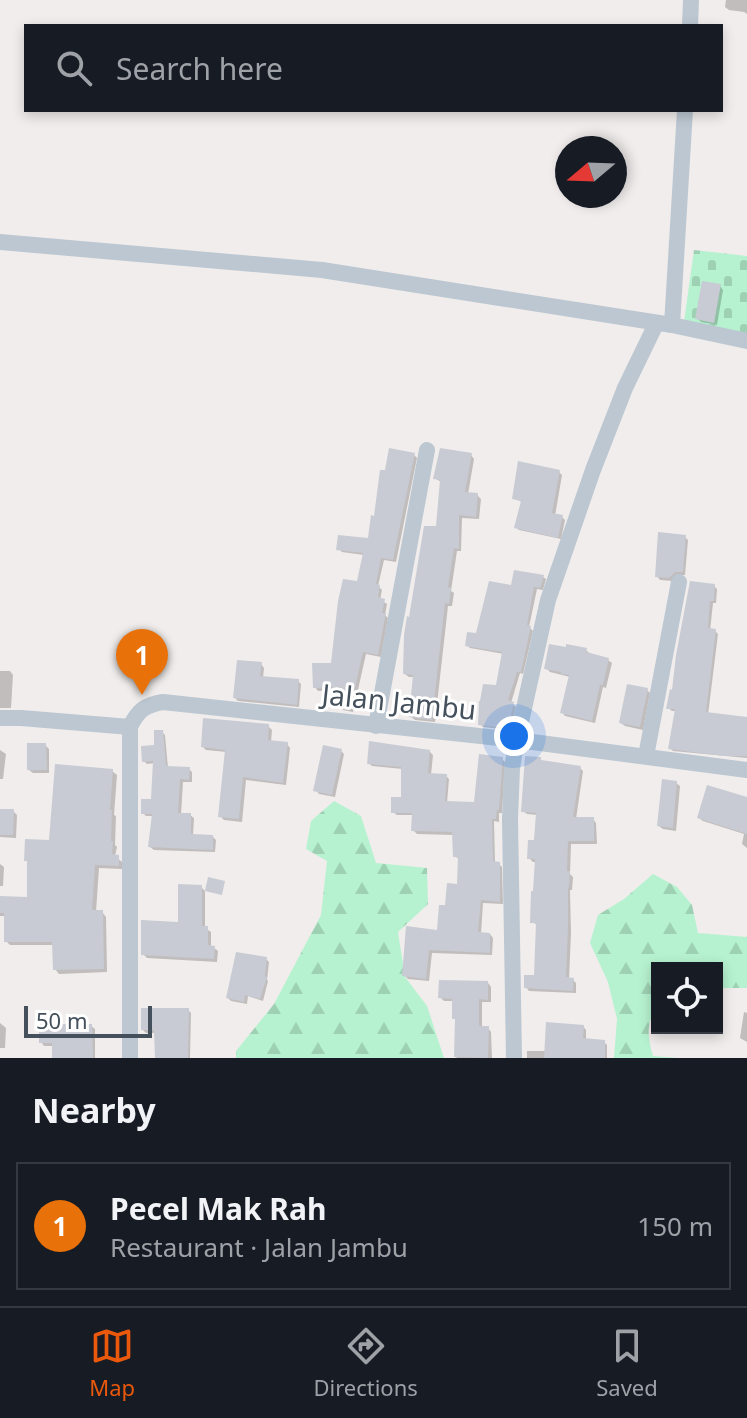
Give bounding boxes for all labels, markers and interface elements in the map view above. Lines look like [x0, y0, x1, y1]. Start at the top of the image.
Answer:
search box [24, 24, 723, 112]
icon: search [52, 46, 96, 90]
text: Search here [116, 48, 283, 89]
north arrow [555, 136, 627, 208]
pin: 1 [116, 629, 168, 695]
street label: Jalan Jambu [317, 674, 478, 728]
your location [494, 716, 534, 756]
map controls [651, 962, 723, 1034]
button: locate [651, 962, 723, 1034]
scale bar [24, 1002, 152, 1038]
text: 50 m [36, 1005, 87, 1035]
text: Nearby [32, 1087, 156, 1133]
text: Pecel Mak Rah [110, 1188, 326, 1229]
text: 1 [53, 1208, 67, 1244]
text: 150 m [637, 1208, 713, 1244]
text: Restaurant · Jalan Jambu [110, 1229, 408, 1265]
tab: Map [89, 1324, 135, 1402]
tab: Directions [313, 1324, 418, 1402]
tab: Saved [596, 1324, 658, 1402]

